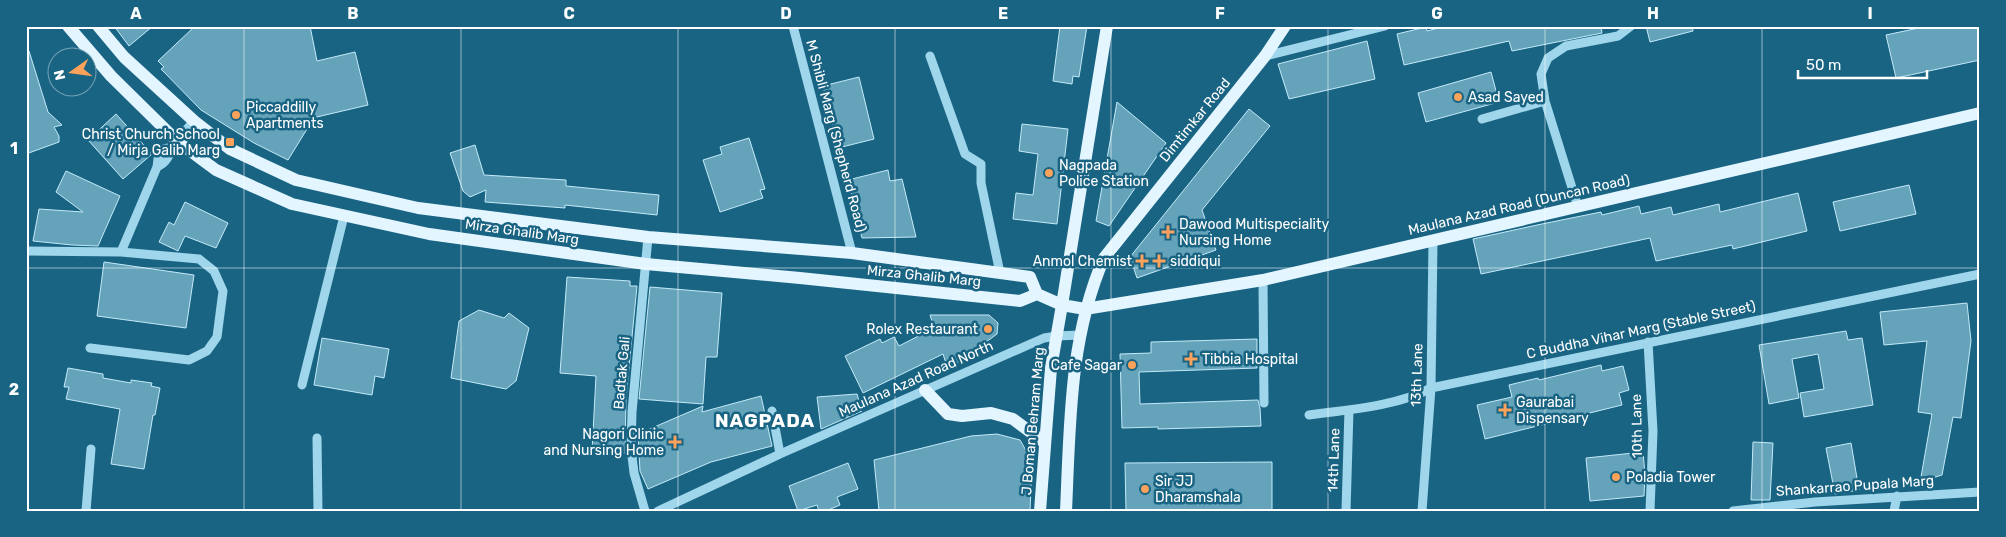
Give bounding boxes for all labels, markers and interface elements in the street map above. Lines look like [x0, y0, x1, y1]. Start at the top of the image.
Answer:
text: A [130, 4, 142, 23]
text: B [347, 4, 359, 23]
text: C [563, 4, 575, 23]
text: D [780, 4, 792, 23]
text: E [998, 4, 1008, 23]
text: F [1215, 4, 1225, 23]
text: G [1431, 4, 1443, 23]
text: H [1647, 4, 1659, 23]
text: I [1867, 4, 1873, 23]
street label: M Shibli Marg (Shepherd Road) [802, 38, 870, 234]
north arrow [48, 48, 98, 98]
scale bar [1798, 48, 1927, 80]
text: 50 m [1806, 56, 1841, 74]
text: N [50, 68, 69, 82]
street label: Dimtimkar Road [1156, 75, 1234, 165]
place label: Asad Sayed [1468, 89, 1544, 106]
marker: Asad Sayed [1452, 91, 1464, 103]
place label: Piccaddilly Apartments [246, 99, 324, 132]
marker: Piccaddilly Apartments [230, 109, 242, 121]
place label: Christ Church School / Mirja Galib Marg [82, 126, 220, 159]
marker: Christ Church School / Mirja Galib Marg [224, 136, 236, 148]
text: 1 [10, 139, 18, 158]
place label: Nagpada Police Station [1059, 157, 1149, 190]
marker: Nagpada Police Station [1043, 167, 1055, 179]
street label: Maulana Azad Road (Duncan Road) [1407, 171, 1631, 239]
street label: Mirza Ghalib Marg [464, 216, 580, 248]
place label: Dawood Multispeciality Nursing Home [1179, 216, 1329, 249]
marker: Dawood Multispeciality Nursing Home [1161, 225, 1175, 239]
place label: Anmol Chemist [1033, 253, 1133, 270]
place label: siddiqui [1170, 253, 1221, 270]
marker: siddiqui [1152, 254, 1166, 268]
marker: Anmol Chemist [1136, 255, 1148, 267]
street label: Mirza Ghalib Marg [866, 262, 982, 290]
street label: C Buddha Vihar Marg (Stable Street) [1525, 297, 1757, 363]
place label: Rolex Restaurant [866, 321, 979, 338]
marker: Rolex Restaurant [982, 323, 994, 335]
street label: Badtak Gali [610, 336, 634, 410]
street label: Maulana Azad Road North [836, 337, 996, 421]
street label: 13th Lane [1407, 343, 1427, 407]
street label: J Boman Behram Marg [1018, 346, 1048, 496]
place label: Tibbia Hospital [1202, 351, 1298, 368]
marker: Tibbia Hospital [1184, 352, 1198, 366]
place label: Cafe Sagar [1051, 357, 1123, 374]
marker: Cafe Sagar [1126, 359, 1138, 371]
text: 2 [9, 380, 19, 399]
place label: Gaurabai Dispensary [1516, 394, 1589, 427]
street label: 10th Lane [1628, 394, 1646, 458]
marker: Gaurabai Dispensary [1498, 403, 1512, 417]
district label: NAGPADA [715, 409, 815, 432]
place label: Nagori Clinic and Nursing Home [543, 426, 664, 459]
street label: 14th Lane [1324, 428, 1344, 492]
marker: Nagori Clinic and Nursing Home [668, 435, 682, 449]
place label: Poladia Tower [1626, 469, 1716, 486]
marker: Poladia Tower [1610, 471, 1622, 483]
street label: Shankarrao Pupala Marg [1775, 472, 1935, 500]
place label: Sir JJ Dharamshala [1155, 473, 1241, 506]
marker: Sir JJ Dharamshala [1139, 483, 1151, 495]

